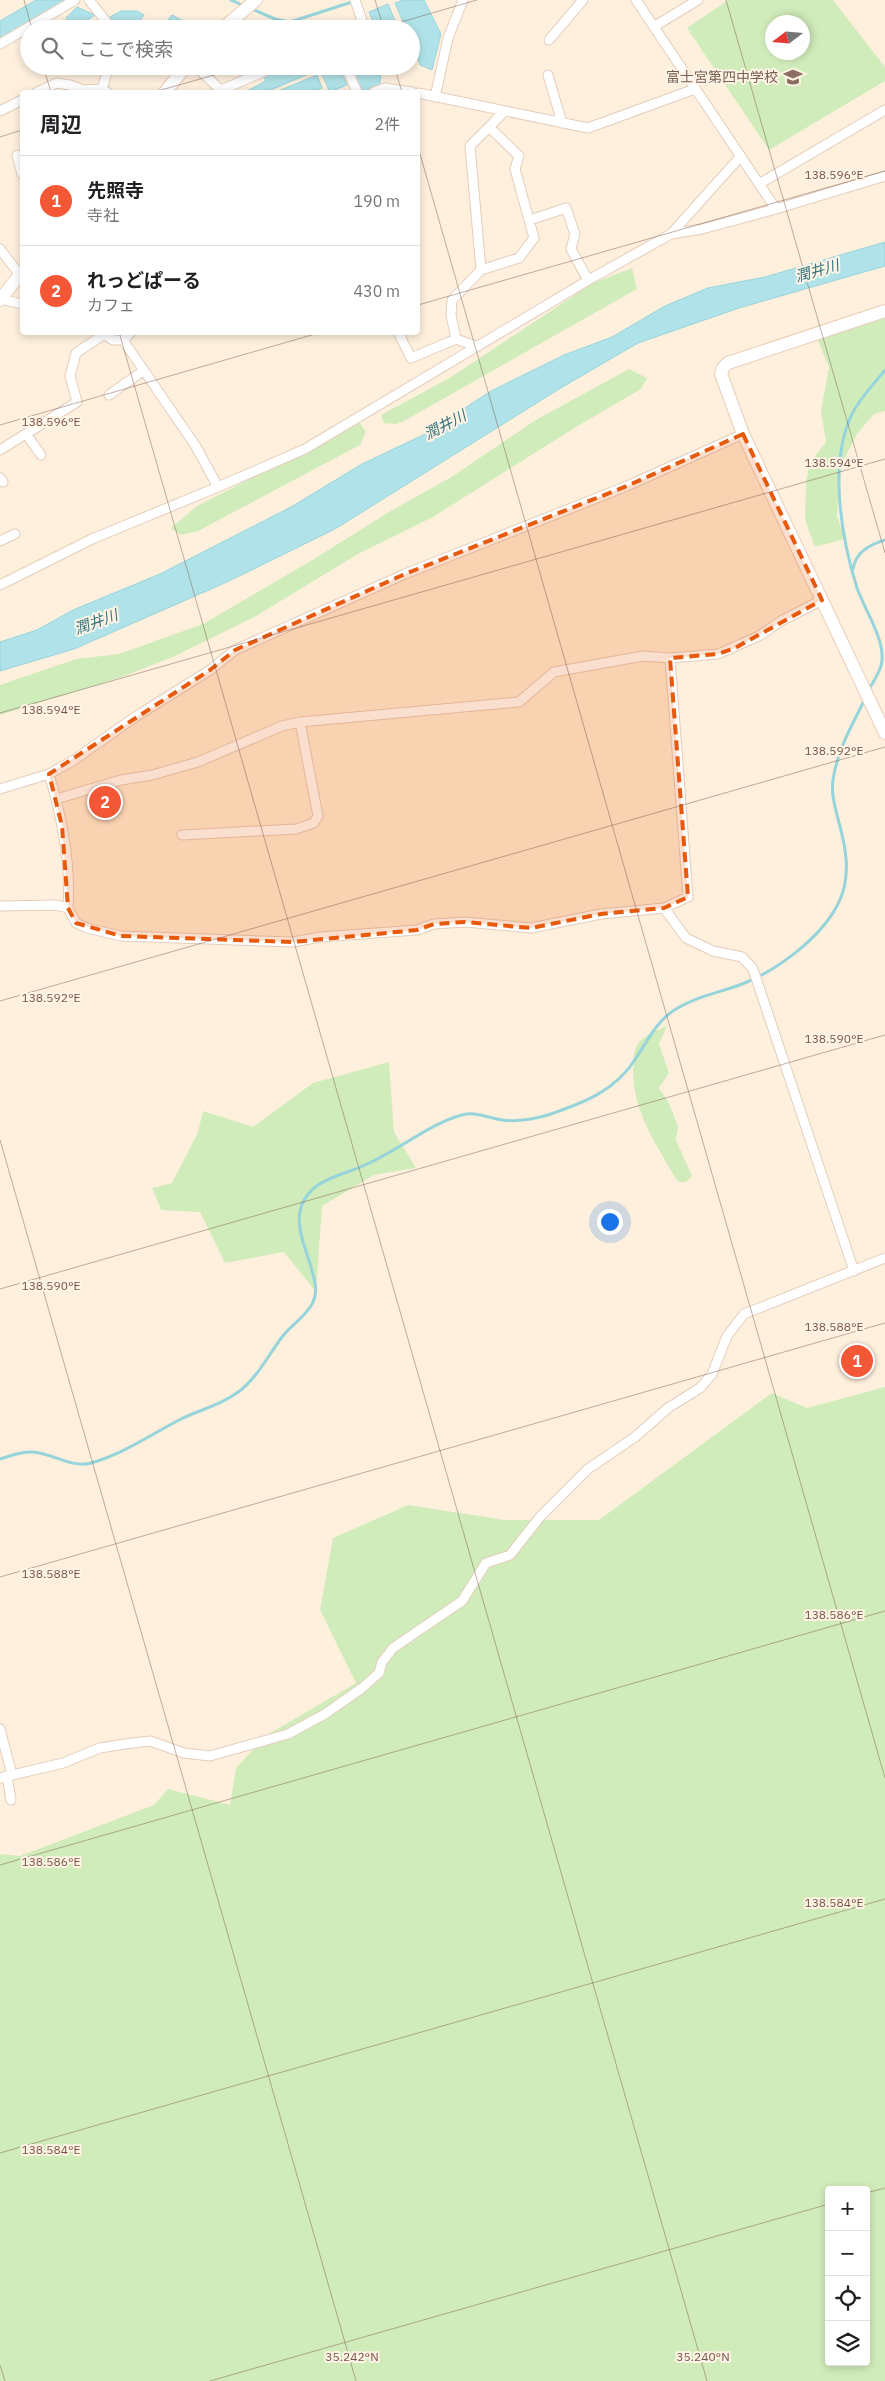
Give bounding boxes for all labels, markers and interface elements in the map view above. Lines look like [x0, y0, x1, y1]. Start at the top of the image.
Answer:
north arrow [765, 15, 810, 60]
search box [20, 20, 420, 75]
icon: search [38, 34, 66, 62]
text: ここで検索 [78, 37, 173, 61]
school or university icon: 富士宮第四中学校 [782, 66, 804, 88]
place label: 富士宮第四中学校 [666, 68, 778, 86]
text: 周辺 [40, 110, 82, 138]
text: 2件 [374, 114, 400, 134]
text: 138.596°E [804, 167, 864, 182]
text: 先照寺 [87, 178, 144, 202]
text: 1 [51, 191, 61, 211]
text: 190 m [353, 191, 400, 211]
text: 寺社 [87, 205, 119, 225]
water label: 潤井川 [793, 255, 843, 286]
text: れっどぱーる [87, 268, 201, 292]
text: 2 [51, 281, 61, 301]
text: 430 m [353, 281, 400, 301]
text: カフェ [87, 295, 135, 315]
water label: 潤井川 [420, 405, 471, 444]
text: 138.596°E [21, 414, 81, 429]
text: 138.594°E [804, 455, 864, 470]
water label: 潤井川 [71, 604, 122, 638]
text: 138.594°E [21, 702, 81, 717]
text: 138.592°E [804, 743, 864, 758]
pin: 2 [89, 783, 121, 821]
text: 138.592°E [21, 990, 81, 1005]
text: 138.590°E [804, 1031, 864, 1046]
your location [597, 1209, 623, 1235]
text: 138.590°E [21, 1278, 81, 1293]
text: 138.588°E [804, 1319, 864, 1334]
pin: 1 [841, 1342, 873, 1380]
text: 138.588°E [21, 1566, 81, 1581]
text: 138.586°E [804, 1607, 864, 1622]
text: 138.586°E [21, 1854, 81, 1869]
text: 138.584°E [804, 1895, 864, 1910]
text: 138.584°E [21, 2142, 81, 2157]
map controls [825, 2186, 870, 2366]
button: + [825, 2186, 870, 2231]
button: − [825, 2231, 870, 2276]
button: locate [825, 2276, 870, 2321]
button: layers [825, 2321, 870, 2366]
text: 35.242°N [325, 2349, 379, 2364]
text: 35.240°N [676, 2349, 730, 2364]

